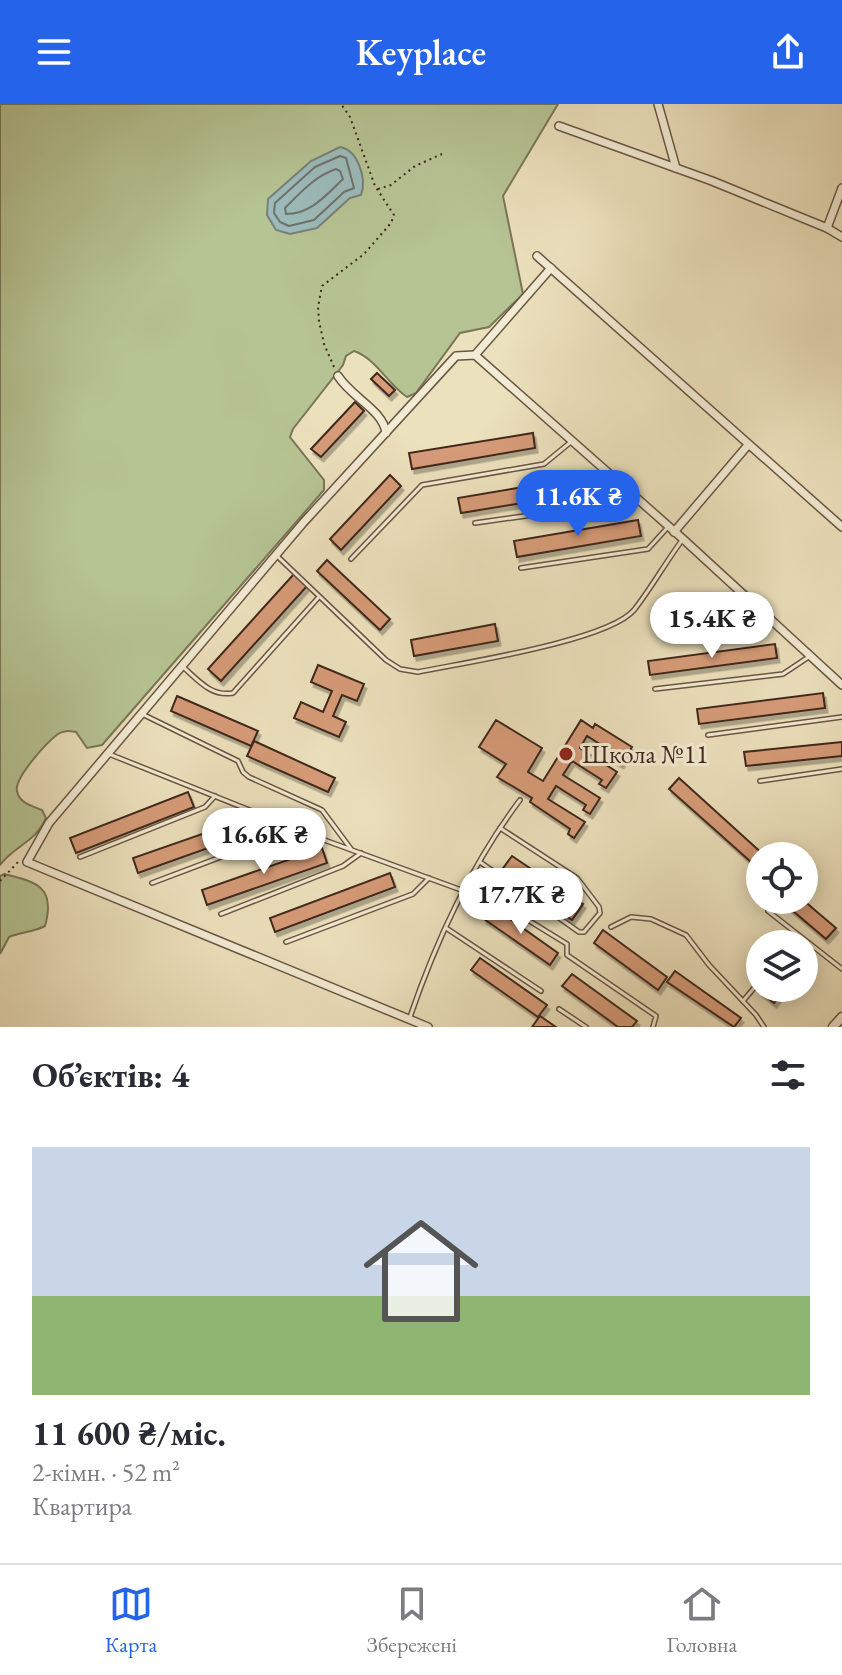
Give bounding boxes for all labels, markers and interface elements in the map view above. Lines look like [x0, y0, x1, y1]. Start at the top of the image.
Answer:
text: Keyplace [356, 29, 486, 76]
icon: menu [32, 30, 76, 74]
icon: share [766, 30, 810, 74]
pin: 11.6K ₴ [504, 470, 652, 538]
text: 11.6K ₴ [534, 479, 622, 513]
pin: 15.4K ₴ [638, 592, 786, 660]
text: 15.4K ₴ [668, 601, 756, 635]
place label: Школа №11 [582, 737, 709, 771]
marker: Школа №11 [557, 745, 575, 763]
pin: 16.6K ₴ [190, 808, 338, 876]
text: 16.6K ₴ [220, 817, 308, 851]
map controls [746, 842, 818, 1002]
button: locate [746, 842, 818, 914]
pin: 17.7K ₴ [447, 868, 595, 936]
text: 17.7K ₴ [477, 877, 565, 911]
button: layers [746, 930, 818, 1002]
text: Об’єктів: 4 [32, 1053, 189, 1097]
icon: filters [766, 1053, 810, 1097]
icon: home [349, 1199, 493, 1343]
text: 11 600 ₴/міс. [32, 1411, 226, 1455]
text: 2-кімн. · 52 m² [32, 1455, 180, 1489]
text: Квартира [32, 1489, 132, 1523]
tab: Карта [105, 1582, 157, 1659]
tab: Збережені [367, 1582, 457, 1659]
tab: Головна [666, 1582, 737, 1659]

